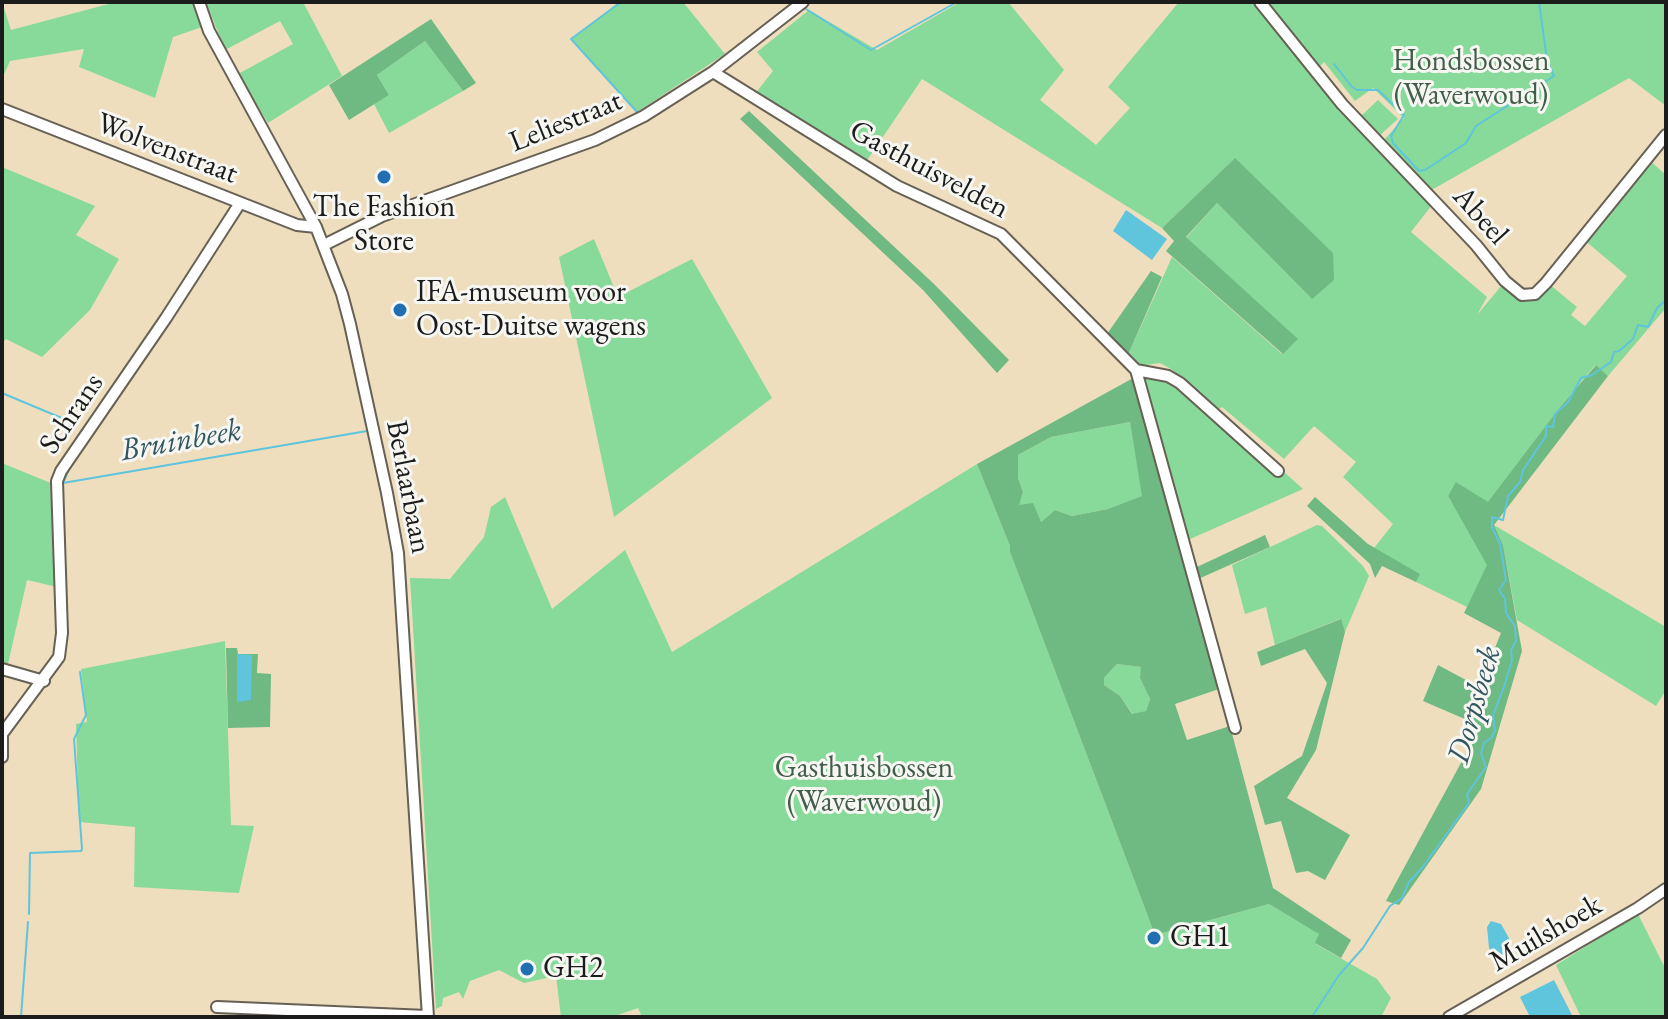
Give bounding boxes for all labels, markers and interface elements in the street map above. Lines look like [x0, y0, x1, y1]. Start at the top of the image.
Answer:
park label: Hondsbossen (Waverwoud) [1392, 44, 1550, 114]
street label: Leliestraat [505, 83, 627, 161]
street label: Wolvenstraat [91, 106, 243, 192]
street label: Gasthuisvelden [843, 113, 1015, 227]
marker: The Fashion Store [375, 168, 393, 186]
street label: Abeel [1444, 179, 1516, 253]
place label: The Fashion Store [313, 190, 455, 260]
place label: IFA-museum voor Oost-Duitse wagens [416, 275, 646, 346]
marker: IFA-museum voor Oost-Duitse wagens [391, 301, 409, 319]
street label: Schrans [32, 367, 112, 461]
water label: Bruinbeek [118, 412, 244, 470]
street label: Berlaarbaan [377, 417, 439, 557]
water label: Dorpsbeek [1440, 642, 1510, 768]
park label: Gasthuisbossen (Waverwoud) [775, 751, 953, 822]
street label: Muilshoek [1484, 888, 1608, 980]
place label: GH1 [1170, 920, 1231, 956]
marker: GH1 [1145, 929, 1163, 947]
place label: GH2 [543, 951, 604, 987]
marker: GH2 [518, 960, 536, 978]

